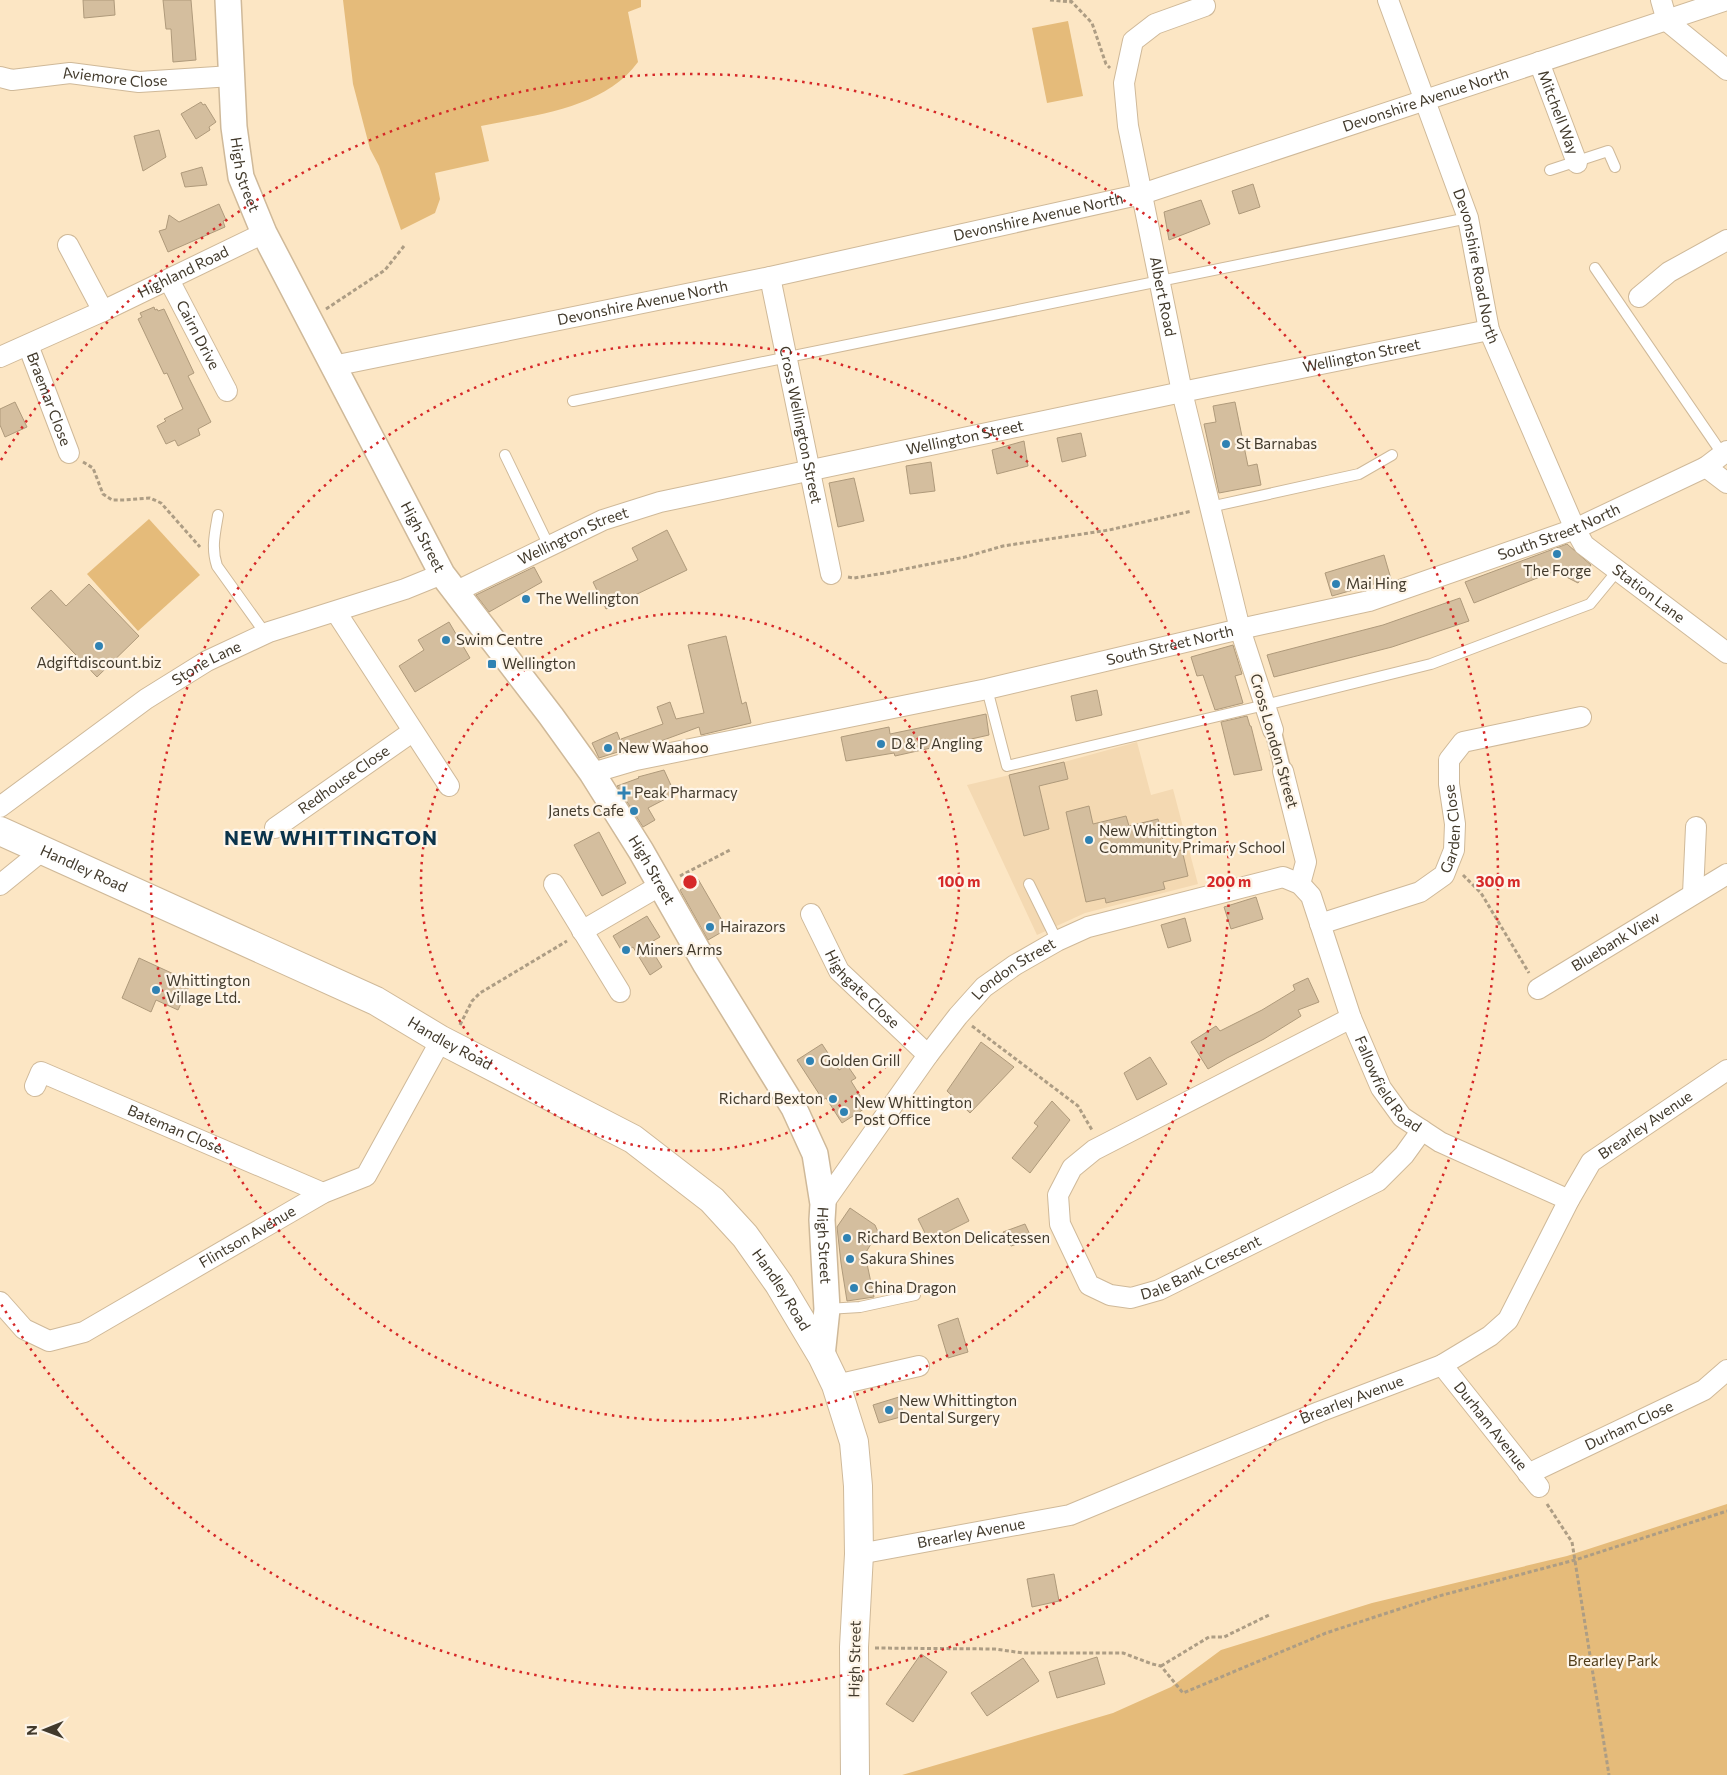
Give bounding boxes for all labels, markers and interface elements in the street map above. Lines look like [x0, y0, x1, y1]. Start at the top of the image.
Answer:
street label: Aviemore Close [61, 63, 168, 90]
street label: Devonshire Avenue North [1340, 63, 1511, 135]
street label: Mitchell Way [1535, 68, 1583, 157]
street label: High Street [228, 136, 264, 214]
street label: Devonshire Road North [1450, 186, 1504, 346]
street label: Devonshire Avenue North [952, 188, 1125, 244]
street label: Highland Road [134, 242, 231, 301]
street label: Albert Road [1147, 255, 1180, 338]
street label: Devonshire Avenue North [556, 276, 729, 328]
street label: Cairn Drive [173, 297, 224, 372]
street label: Wellington Street [1301, 334, 1422, 375]
street label: Cross Wellington Street [776, 344, 826, 505]
street label: Braemar Close [24, 349, 75, 448]
street label: Wellington Street [904, 416, 1025, 458]
place label: St Barnabas [1236, 434, 1317, 452]
marker: St Barnabas [1220, 438, 1232, 450]
street label: High Street [398, 498, 449, 575]
street label: South Street North [1495, 499, 1623, 563]
street label: Wellington Street [515, 503, 630, 568]
marker: The Forge [1551, 548, 1563, 560]
street label: Station Lane [1609, 560, 1689, 626]
place label: The Forge [1523, 561, 1591, 579]
place label: Mai Hing [1346, 574, 1407, 592]
marker: Mai Hing [1330, 578, 1342, 590]
place label: The Wellington [536, 589, 639, 607]
marker: The Wellington [520, 593, 532, 605]
street label: South Street North [1104, 621, 1235, 668]
place label: Swim Centre [456, 630, 543, 648]
marker: Swim Centre [440, 634, 452, 646]
street label: Stone Lane [168, 636, 244, 689]
marker: Adgiftdiscount.biz [93, 640, 105, 652]
place label: Adgiftdiscount.biz [36, 653, 162, 671]
place label: Wellington [502, 654, 576, 672]
marker: Wellington [486, 658, 498, 670]
street label: Cross London Street [1247, 671, 1303, 810]
place label: D & P Angling [891, 734, 983, 752]
place label: New Waahoo [618, 738, 709, 756]
marker: D & P Angling [875, 738, 887, 750]
street label: Redhouse Close [294, 741, 392, 817]
marker: New Waahoo [602, 742, 614, 754]
place label: Peak Pharmacy [634, 783, 738, 801]
street label: Garden Close [1436, 783, 1463, 876]
marker: Peak Pharmacy [618, 787, 630, 799]
place label: Janets Cafe [548, 801, 624, 819]
marker: Janets Cafe [628, 805, 640, 817]
place label: New Whittington Community Primary School [1099, 821, 1285, 856]
district label: NEW WHITTINGTON [224, 825, 438, 849]
street label: High Street [625, 831, 680, 907]
marker: New Whittington Community Primary School [1083, 834, 1095, 846]
street label: Handley Road [38, 841, 131, 895]
text: 100 m [938, 872, 980, 890]
text: 200 m [1207, 872, 1251, 890]
text: 300 m [1476, 872, 1520, 890]
centre of rings [681, 873, 699, 891]
street label: Bluebank View [1568, 907, 1663, 975]
place label: Hairazors [720, 917, 786, 935]
marker: Hairazors [704, 921, 716, 933]
street label: London Street [967, 934, 1058, 1003]
place label: Miners Arms [636, 940, 723, 958]
marker: Miners Arms [620, 944, 632, 956]
street label: Highgate Close [822, 946, 904, 1032]
place label: Whittington Village Ltd. [166, 971, 250, 1006]
marker: Whittington Village Ltd. [150, 984, 162, 996]
street label: Handley Road [405, 1012, 496, 1073]
street label: Fallowfield Road [1352, 1033, 1425, 1135]
place label: Golden Grill [820, 1051, 900, 1069]
marker: Golden Grill [804, 1055, 816, 1067]
street label: Brearley Avenue [1594, 1086, 1695, 1163]
place label: Richard Bexton [719, 1089, 823, 1107]
marker: Richard Bexton [827, 1093, 839, 1105]
place label: New Whittington Post Office [854, 1093, 972, 1128]
street label: Bateman Close [125, 1100, 226, 1157]
marker: New Whittington Post Office [838, 1106, 850, 1118]
street label: Flintson Avenue [196, 1201, 298, 1271]
street label: High Street [814, 1206, 836, 1284]
place label: Richard Bexton Delicatessen [857, 1228, 1050, 1246]
street label: Dale Bank Crescent [1138, 1231, 1264, 1303]
marker: Richard Bexton Delicatessen [841, 1232, 853, 1244]
street label: Handley Road [749, 1245, 815, 1334]
place label: Sakura Shines [860, 1249, 954, 1267]
marker: Sakura Shines [844, 1253, 856, 1265]
place label: China Dragon [864, 1278, 956, 1296]
marker: China Dragon [848, 1282, 860, 1294]
street label: Brearley Avenue [1297, 1371, 1406, 1427]
street label: Durham Avenue [1451, 1378, 1532, 1473]
place label: New Whittington Dental Surgery [899, 1391, 1017, 1426]
street label: Durham Close [1582, 1396, 1676, 1454]
marker: New Whittington Dental Surgery [883, 1404, 895, 1416]
street label: Brearley Avenue [915, 1513, 1026, 1551]
street label: High Street [844, 1620, 864, 1698]
park label: Brearley Park [1568, 1651, 1658, 1669]
north arrow [20, 1705, 70, 1755]
text: N [23, 1725, 40, 1736]

